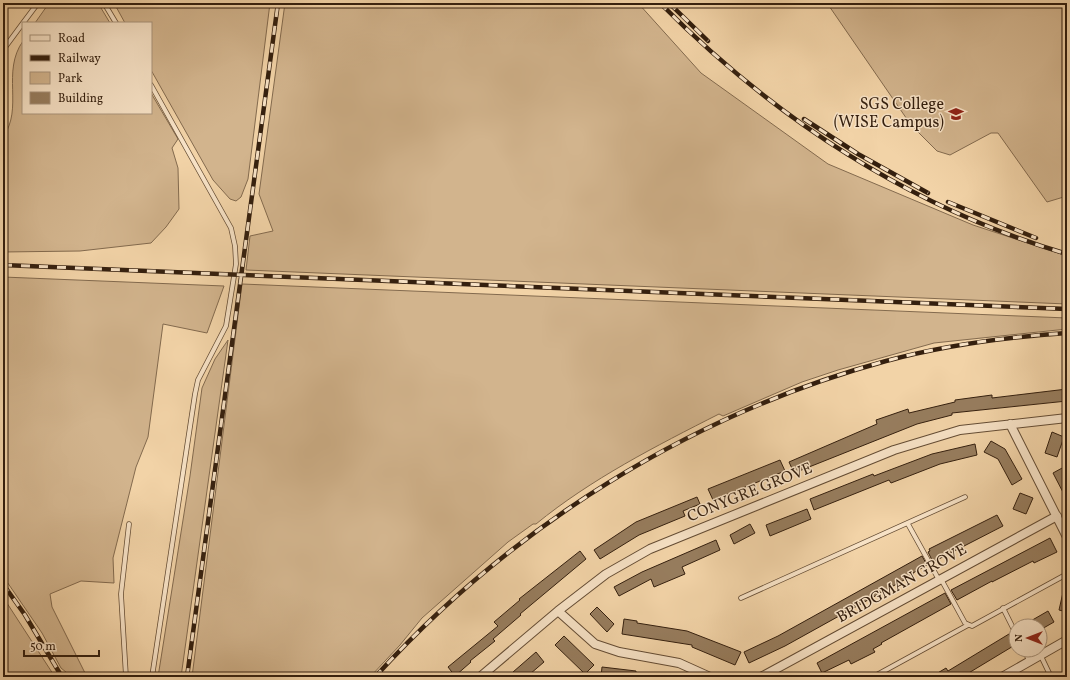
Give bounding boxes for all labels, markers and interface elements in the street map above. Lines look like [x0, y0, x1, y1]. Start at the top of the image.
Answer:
legend [22, 22, 152, 114]
text: Road [58, 31, 85, 47]
text: Railway [58, 51, 101, 67]
text: Park [58, 71, 83, 87]
text: Building [58, 91, 103, 107]
place label: SGS College (WISE Campus) [834, 94, 944, 134]
school or university icon: SGS College (WISE Campus) [947, 105, 965, 123]
street label: CONYGRE GROVE [684, 458, 816, 528]
street label: BRIDGMAN GROVE [833, 539, 971, 629]
north arrow [1008, 618, 1048, 658]
scale bar [24, 632, 99, 658]
text: N [1012, 634, 1027, 642]
text: 50 m [30, 639, 56, 655]

